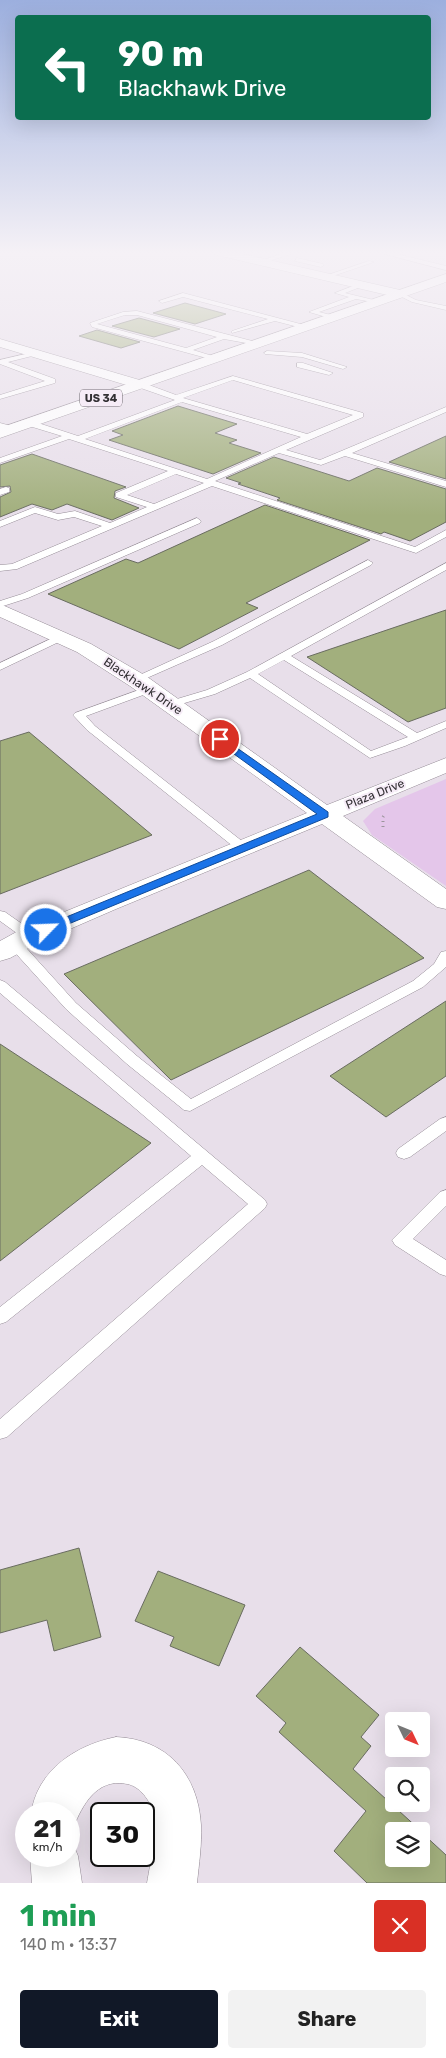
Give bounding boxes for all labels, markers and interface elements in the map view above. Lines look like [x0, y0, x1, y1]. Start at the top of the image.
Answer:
text: 90 m [118, 33, 204, 75]
icon: left [35, 35, 100, 100]
text: Blackhawk Drive [118, 75, 286, 102]
road number: US 34 [80, 389, 122, 406]
street label: Blackhawk Drive [101, 655, 185, 718]
pin [199, 718, 241, 760]
icon: arrive [206, 725, 234, 753]
street label: Plaza Drive [344, 776, 407, 812]
position arrow [19, 903, 71, 955]
north arrow [385, 1712, 430, 1758]
map controls [385, 1712, 430, 1867]
button: search [385, 1767, 430, 1812]
speed limit sign: 30 [90, 1802, 155, 1867]
text: 21 [33, 1814, 62, 1843]
button: layers [385, 1822, 430, 1867]
text: km/h [33, 1840, 62, 1854]
text: 1 min [20, 1898, 97, 1934]
button: close [374, 1900, 426, 1952]
text: 140 m · 13:37 [20, 1935, 117, 1954]
button: Exit [20, 1990, 218, 2048]
button: Share [228, 1990, 426, 2048]

